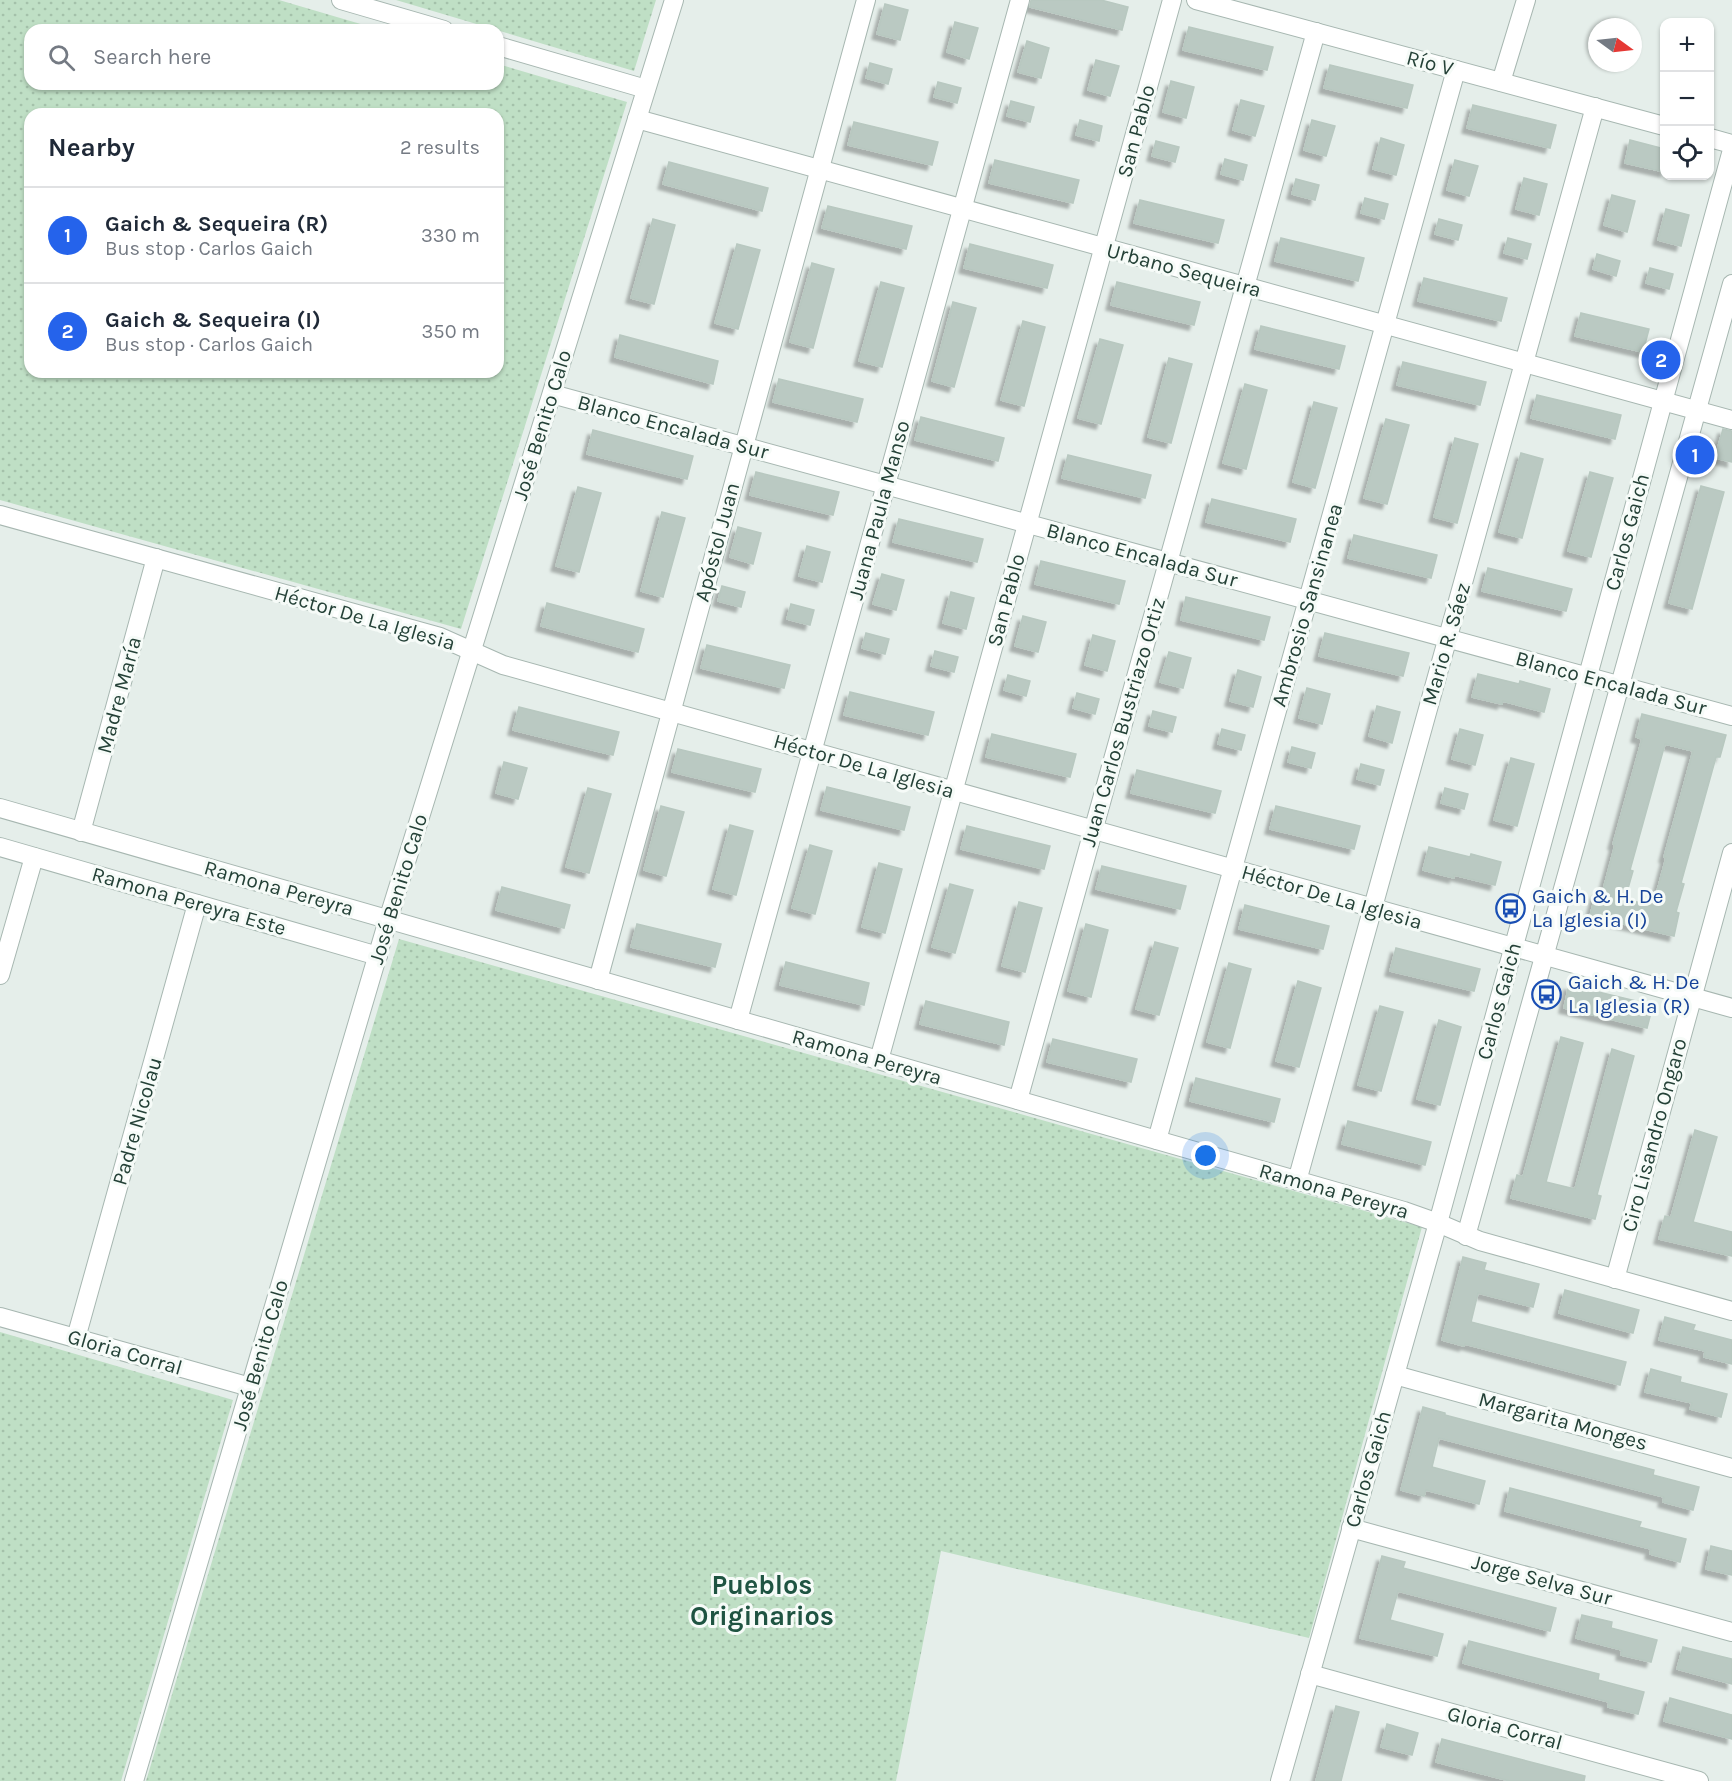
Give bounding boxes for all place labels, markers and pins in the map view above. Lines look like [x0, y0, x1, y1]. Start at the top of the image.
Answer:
pin: 2 [1642, 338, 1680, 382]
pin: 1 [1676, 432, 1714, 478]
place label: Gaich & H. De La Iglesia (I) [1532, 884, 1663, 932]
bus stop icon: Gaich & H. De La Iglesia (I) [1495, 892, 1527, 924]
place label: Gaich & H. De La Iglesia (R) [1568, 970, 1699, 1018]
bus stop icon: Gaich & H. De La Iglesia (R) [1531, 978, 1563, 1010]

